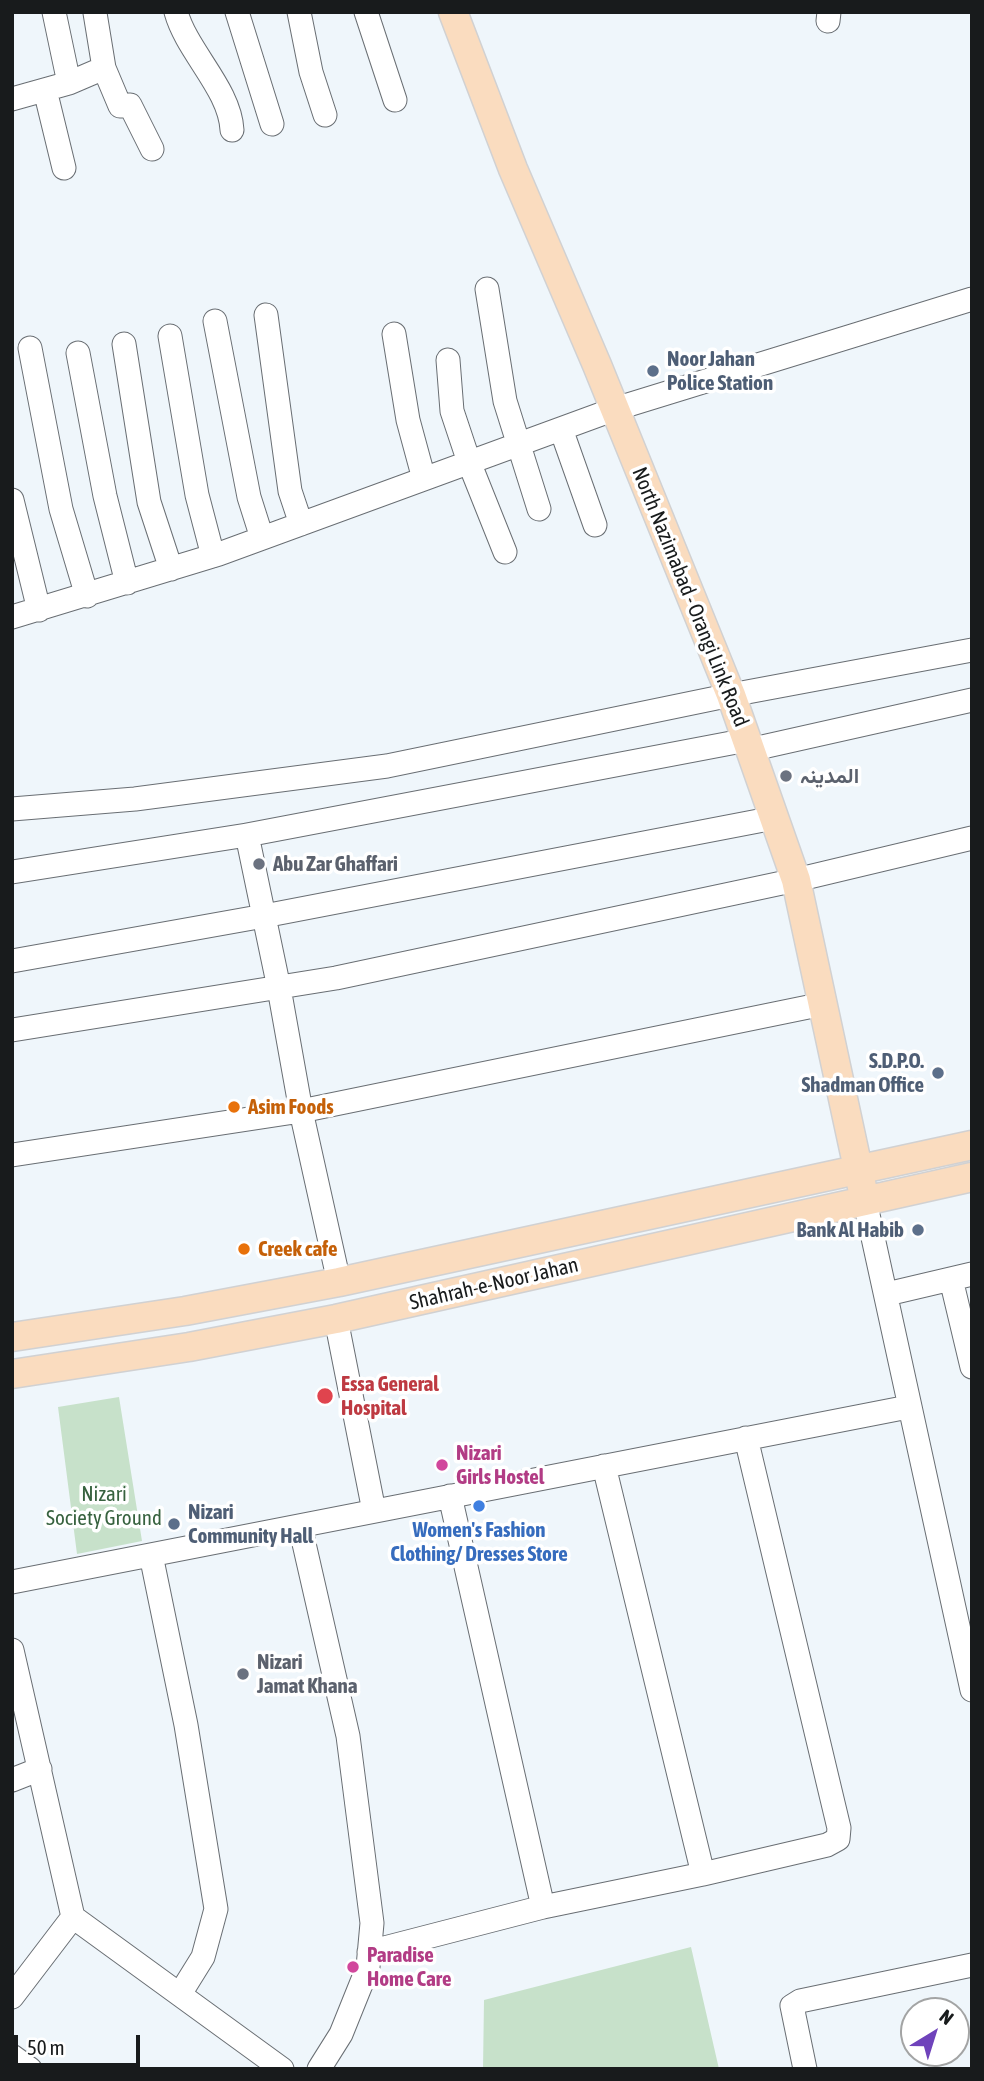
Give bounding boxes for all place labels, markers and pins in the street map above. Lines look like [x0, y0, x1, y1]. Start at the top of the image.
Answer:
place label: Noor Jahan Police Station [667, 346, 773, 396]
marker: Noor Jahan Police Station [645, 363, 661, 379]
place label: المدینہ [800, 763, 859, 789]
marker: المدینہ [778, 768, 794, 784]
place label: Abu Zar Ghaffari [273, 851, 398, 877]
marker: Abu Zar Ghaffari [251, 856, 267, 872]
place label: S.D.P.O. Shadman Office [802, 1048, 924, 1098]
marker: S.D.P.O. Shadman Office [930, 1065, 946, 1081]
place label: Asim Foods [248, 1094, 334, 1120]
marker: Asim Foods [226, 1099, 242, 1115]
place label: Bank Al Habib [797, 1217, 904, 1243]
marker: Bank Al Habib [910, 1222, 926, 1238]
place label: Creek cafe [258, 1236, 338, 1262]
marker: Creek cafe [236, 1241, 252, 1257]
place label: Essa General Hospital [341, 1371, 439, 1421]
marker: Essa General Hospital [315, 1386, 335, 1406]
place label: Nizari Girls Hostel [456, 1440, 544, 1490]
marker: Nizari Girls Hostel [434, 1457, 450, 1473]
marker: Women's Fashion Clothing/ Dresses Store [471, 1498, 487, 1514]
place label: Nizari Community Hall [188, 1499, 313, 1549]
marker: Nizari Community Hall [166, 1516, 182, 1532]
place label: Women's Fashion Clothing/ Dresses Store [390, 1517, 568, 1567]
place label: Nizari Jamat Khana [257, 1649, 357, 1699]
marker: Nizari Jamat Khana [235, 1666, 251, 1682]
place label: Paradise Home Care [367, 1942, 452, 1992]
marker: Paradise Home Care [345, 1959, 361, 1975]

